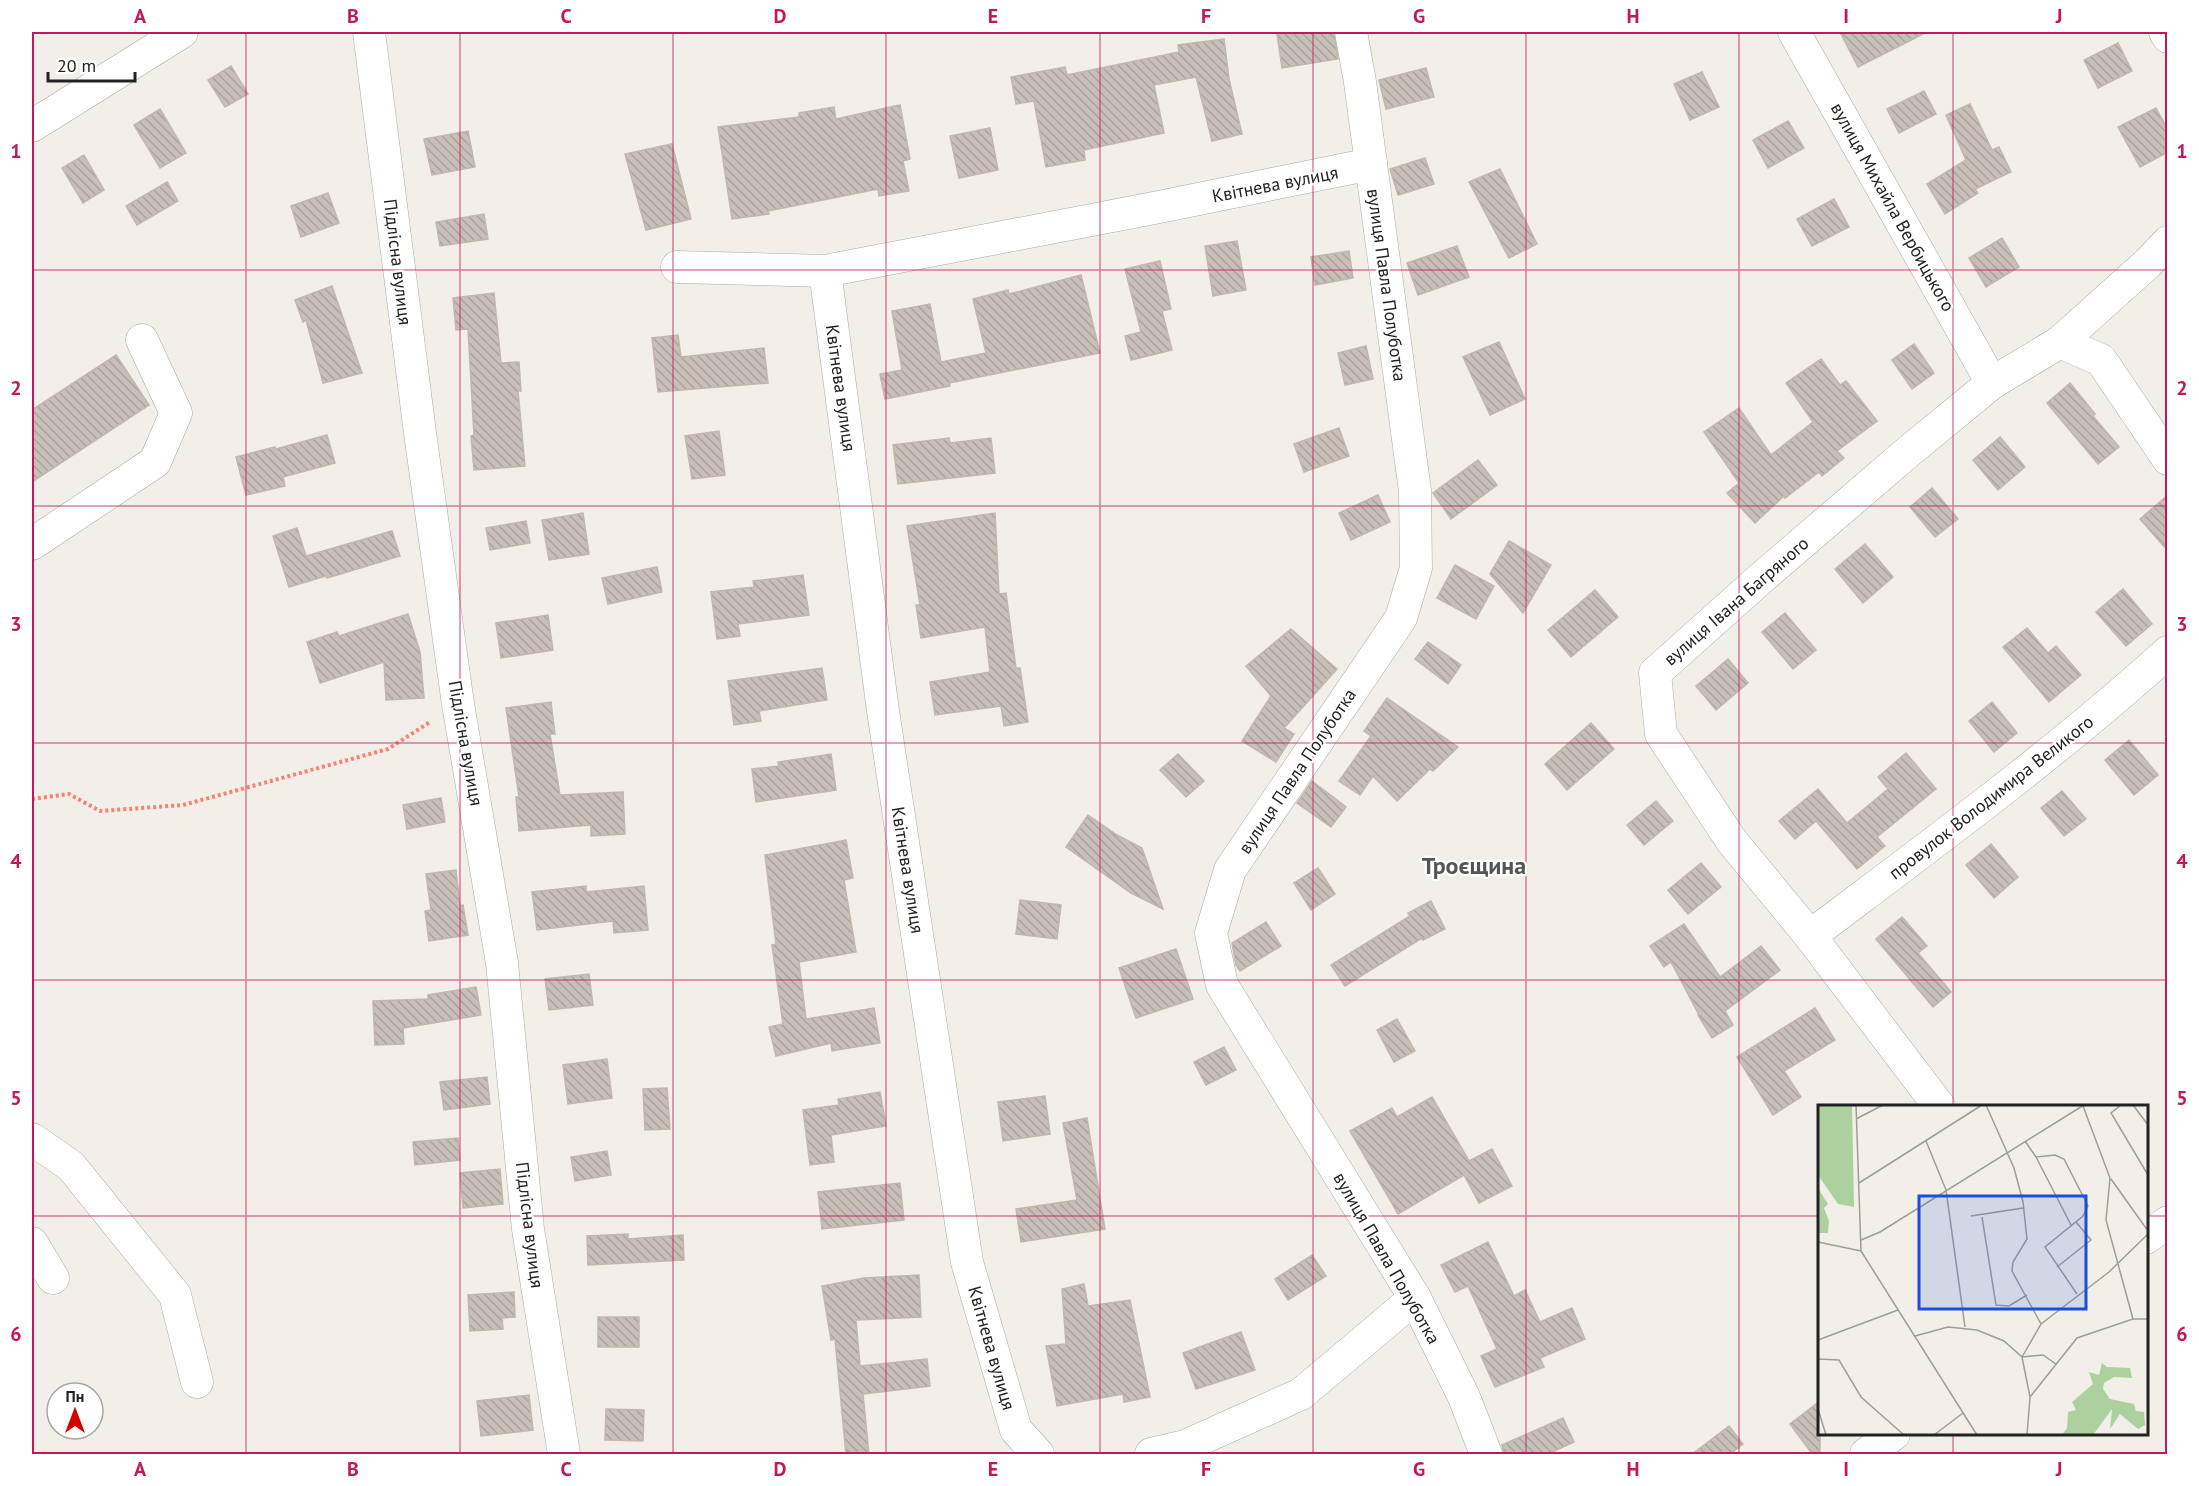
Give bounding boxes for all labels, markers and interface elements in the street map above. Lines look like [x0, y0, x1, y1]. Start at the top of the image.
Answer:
text: A [134, 3, 147, 29]
text: B [347, 3, 359, 29]
text: C [560, 3, 572, 29]
text: D [774, 3, 787, 29]
text: E [988, 3, 998, 29]
text: F [1201, 3, 1211, 29]
text: G [1413, 3, 1425, 29]
text: H [1626, 3, 1640, 29]
text: I [1843, 3, 1849, 29]
text: J [2055, 3, 2062, 29]
scale bar [48, 45, 135, 83]
text: 20 m [57, 54, 96, 77]
street label: вулиця Михайла Вербицького [1826, 99, 1960, 315]
text: 1 [10, 138, 22, 164]
text: 1 [2176, 138, 2188, 164]
street label: Квітнева вулиця [1210, 161, 1340, 207]
street label: вулиця Павла Полуботка [1362, 187, 1412, 383]
street label: Підлісна вулиця [379, 198, 417, 326]
street label: Квітнева вулиця [821, 323, 861, 453]
text: 2 [10, 375, 22, 401]
text: 2 [2176, 375, 2188, 401]
street label: вулиця Івана Багряного [1659, 532, 1813, 670]
text: 3 [10, 611, 22, 637]
text: 3 [2176, 611, 2188, 637]
street label: Підлісна вулиця [444, 679, 488, 807]
street label: вулиця Павла Полуботка [1233, 684, 1361, 858]
street label: провулок Володимира Великого [1884, 710, 2098, 884]
street label: Квітнева вулиця [887, 805, 929, 935]
text: 4 [10, 848, 22, 874]
text: 4 [2176, 848, 2188, 874]
district label: Троєщина [1422, 850, 1526, 881]
text: 5 [10, 1085, 22, 1111]
text: 5 [2176, 1085, 2188, 1111]
inset map [1818, 1105, 2148, 1435]
street label: Підлісна вулиця [511, 1161, 549, 1289]
street label: вулиця Павла Полуботка [1328, 1168, 1446, 1348]
street label: Квітнева вулиця [963, 1283, 1021, 1413]
text: 6 [10, 1321, 22, 1347]
text: 6 [2176, 1321, 2188, 1347]
north arrow [45, 1381, 105, 1441]
text: Пн [66, 1386, 84, 1406]
text: A [134, 1456, 147, 1482]
text: B [347, 1456, 359, 1482]
text: C [560, 1456, 572, 1482]
text: D [774, 1456, 787, 1482]
text: E [988, 1456, 998, 1482]
text: F [1201, 1456, 1211, 1482]
text: G [1413, 1456, 1425, 1482]
text: H [1626, 1456, 1640, 1482]
text: I [1843, 1456, 1849, 1482]
text: J [2055, 1456, 2062, 1482]

